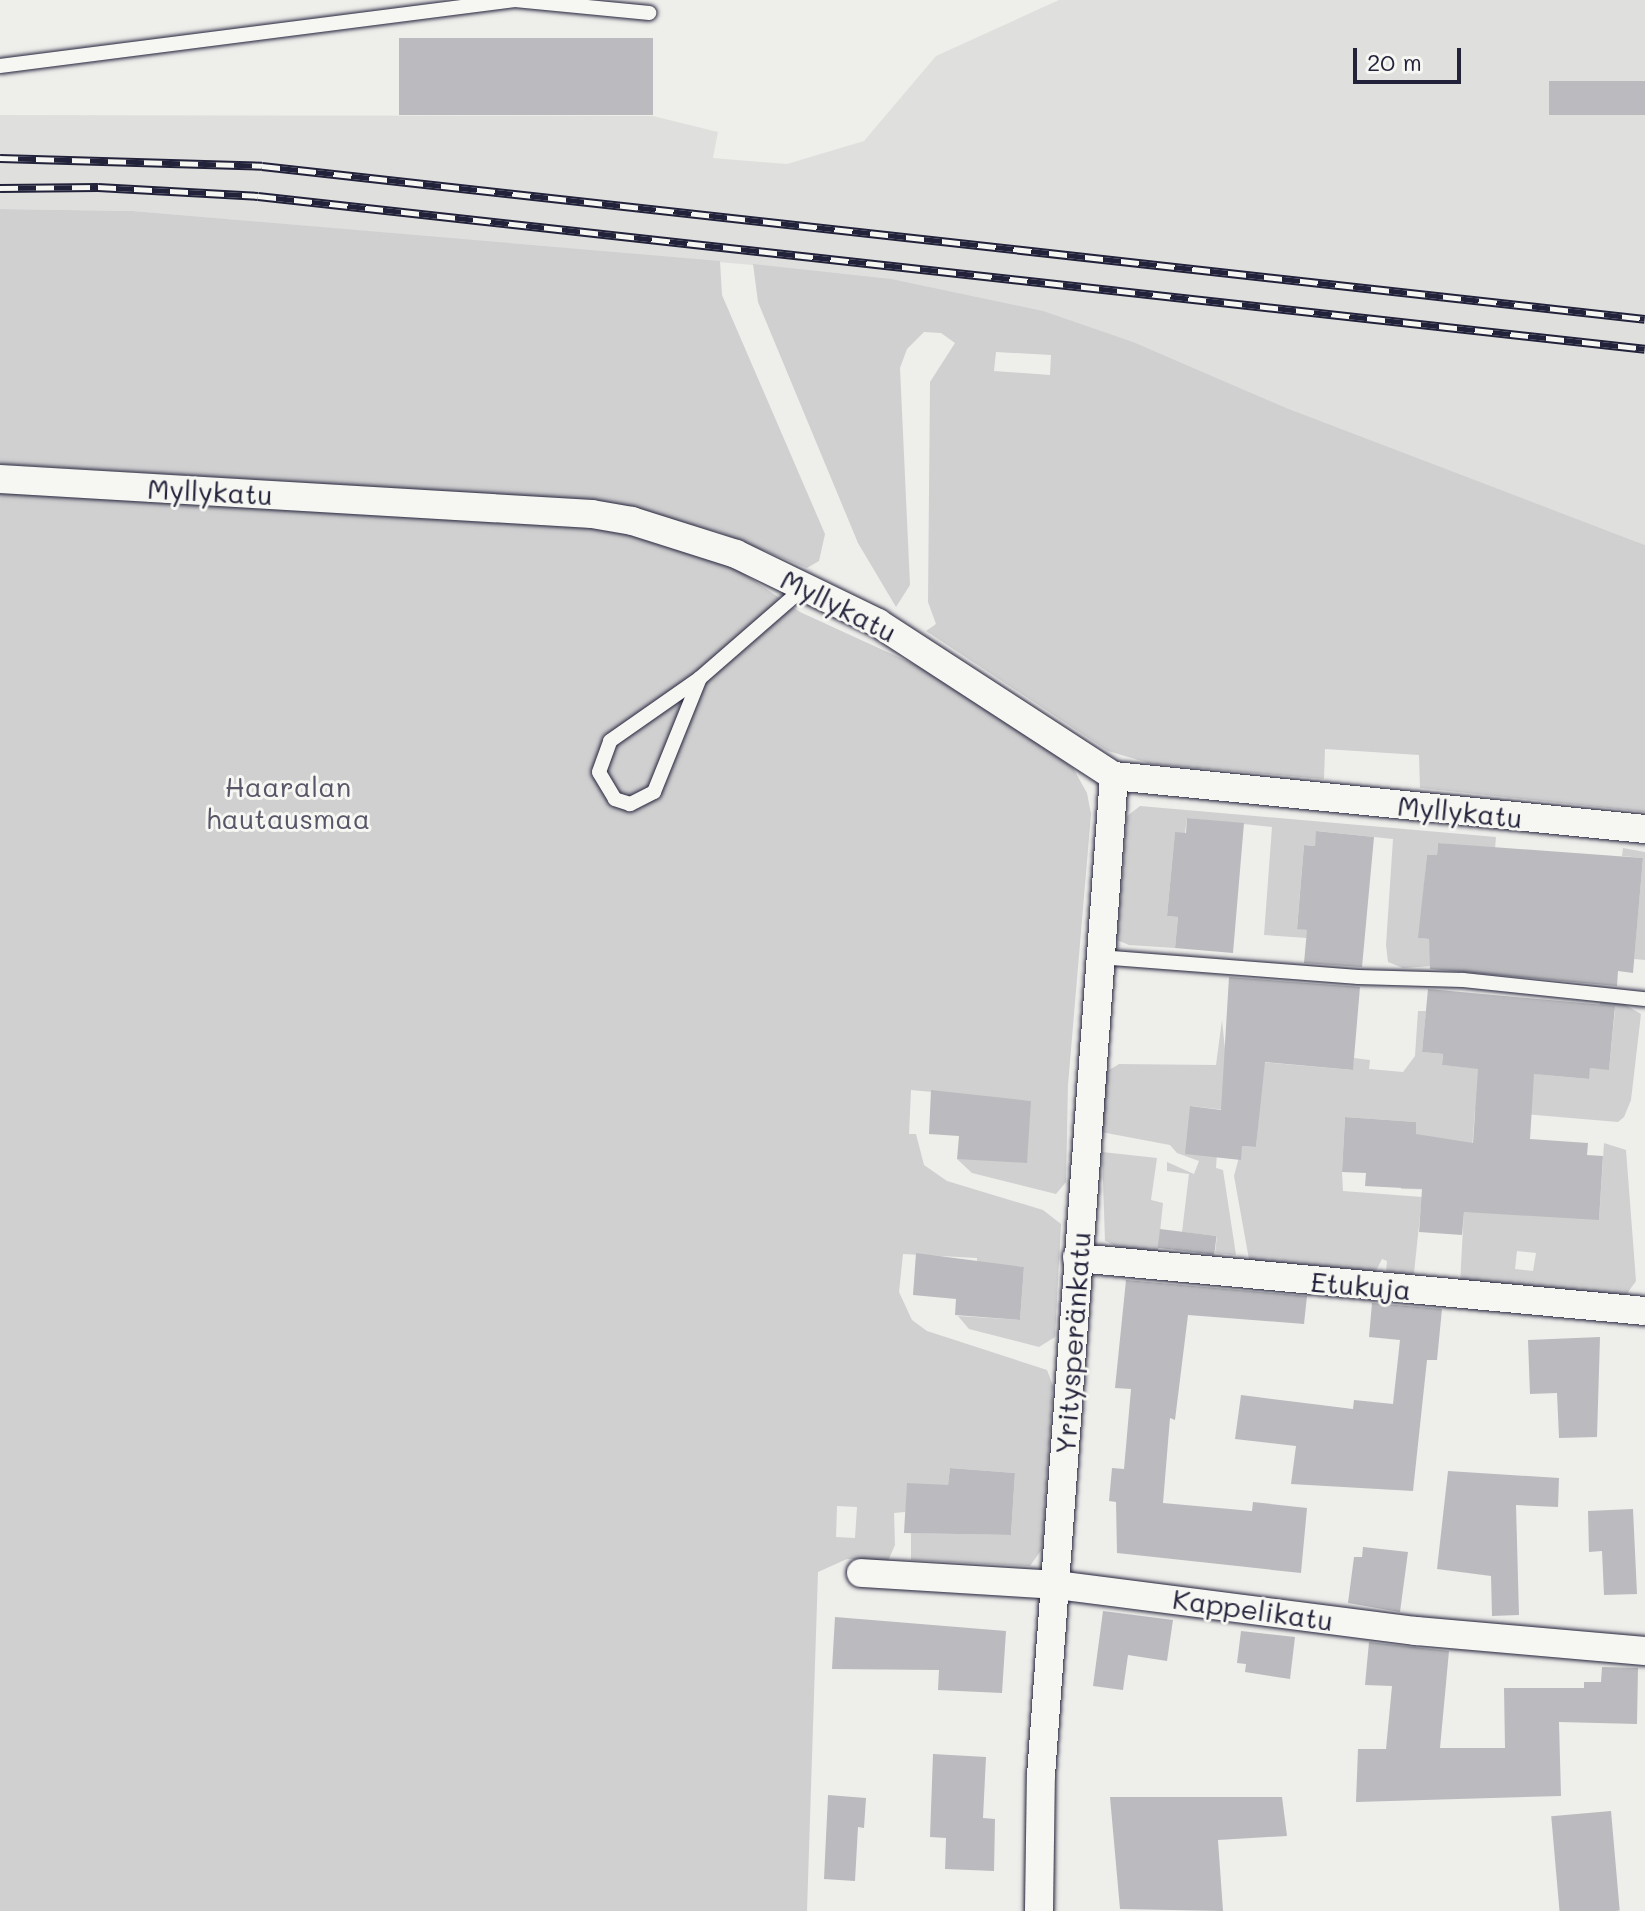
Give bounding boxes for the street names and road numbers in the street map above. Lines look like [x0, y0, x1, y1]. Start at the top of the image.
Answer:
street label: Myllykatu [146, 471, 274, 511]
street label: Myllykatu [775, 562, 903, 648]
street label: Myllykatu [1396, 788, 1524, 834]
street label: Yritysperänkatu [1047, 1231, 1097, 1455]
street label: Etukuja [1309, 1264, 1413, 1306]
street label: Kappelikatu [1171, 1581, 1335, 1637]

